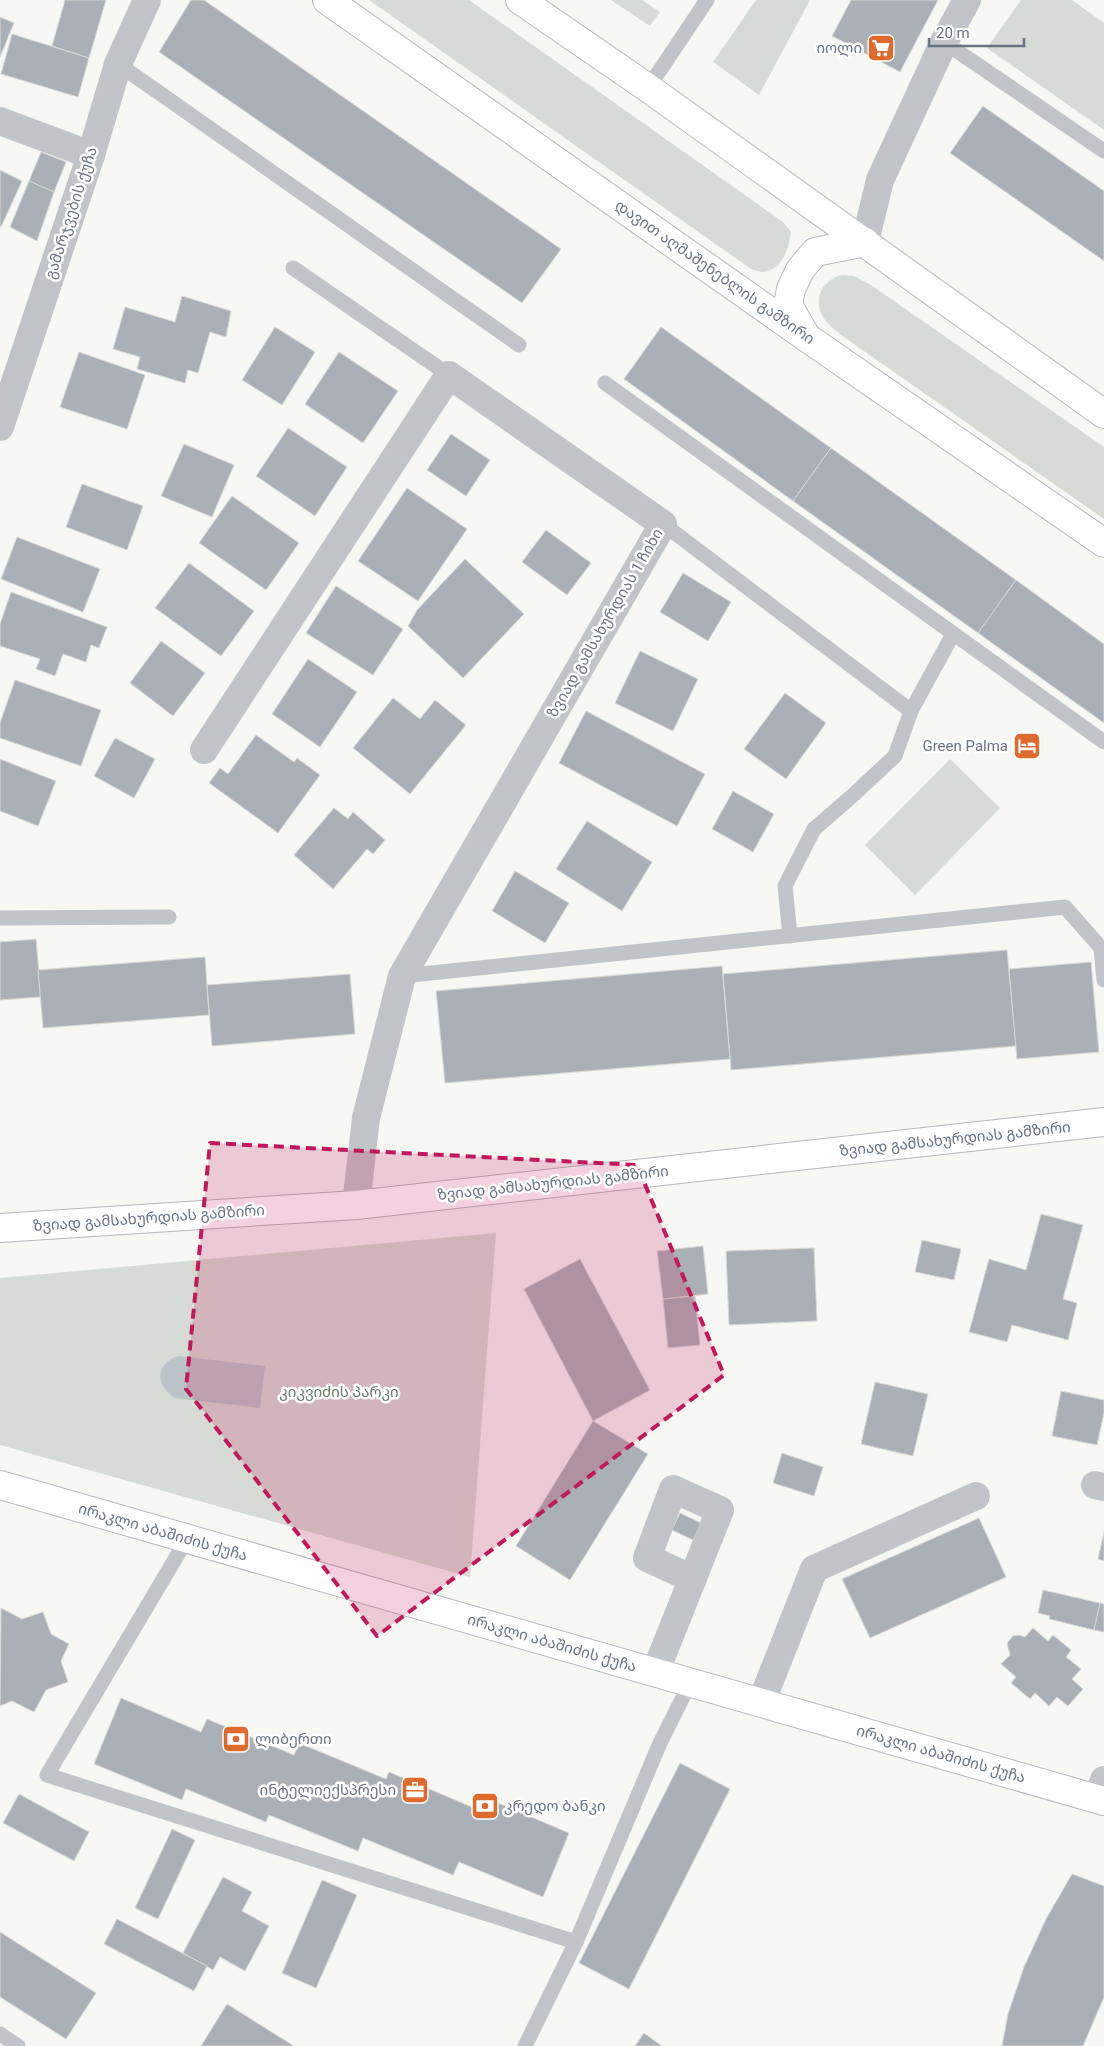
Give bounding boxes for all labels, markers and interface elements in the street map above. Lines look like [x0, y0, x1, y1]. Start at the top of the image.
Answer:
scale bar [929, 15, 1024, 47]
text: 20 m [936, 24, 970, 42]
supermarket icon: იოლი [866, 33, 896, 63]
place label: იოლი [816, 39, 862, 57]
street label: გამარჯვების ქუჩა [41, 145, 101, 281]
street label: დავით აღმაშენებლის გამზირი [612, 196, 818, 348]
street label: ზვიად გამსახურდიას 1 ჩიხი [543, 525, 667, 721]
hotel icon: Green Palma [1012, 731, 1042, 761]
place label: Green Palma [922, 737, 1008, 755]
street label: ზვიად გამსახურდიას გამზირი [839, 1118, 1071, 1160]
street label: ზვიად გამსახურდიას გამზირი [437, 1162, 669, 1204]
street label: ზვიად გამსახურდიას გამზირი [33, 1201, 265, 1235]
park label: კიკვიძის პარკი [279, 1383, 399, 1401]
street label: ირაკლი აბაშიძის ქუჩა [76, 1499, 250, 1565]
street label: ირაკლი აბაშიძის ქუჩა [465, 1610, 639, 1676]
street label: ირაკლი აბაშიძის ქუჩა [854, 1721, 1028, 1787]
bank icon: ლიბერთი [221, 1724, 251, 1754]
place label: ლიბერთი [255, 1730, 332, 1748]
office icon: ინტელიექსპრესი [400, 1775, 430, 1805]
place label: ინტელიექსპრესი [260, 1781, 396, 1799]
bank icon: კრედო ბანკი [470, 1791, 500, 1821]
place label: კრედო ბანკი [504, 1797, 606, 1815]

